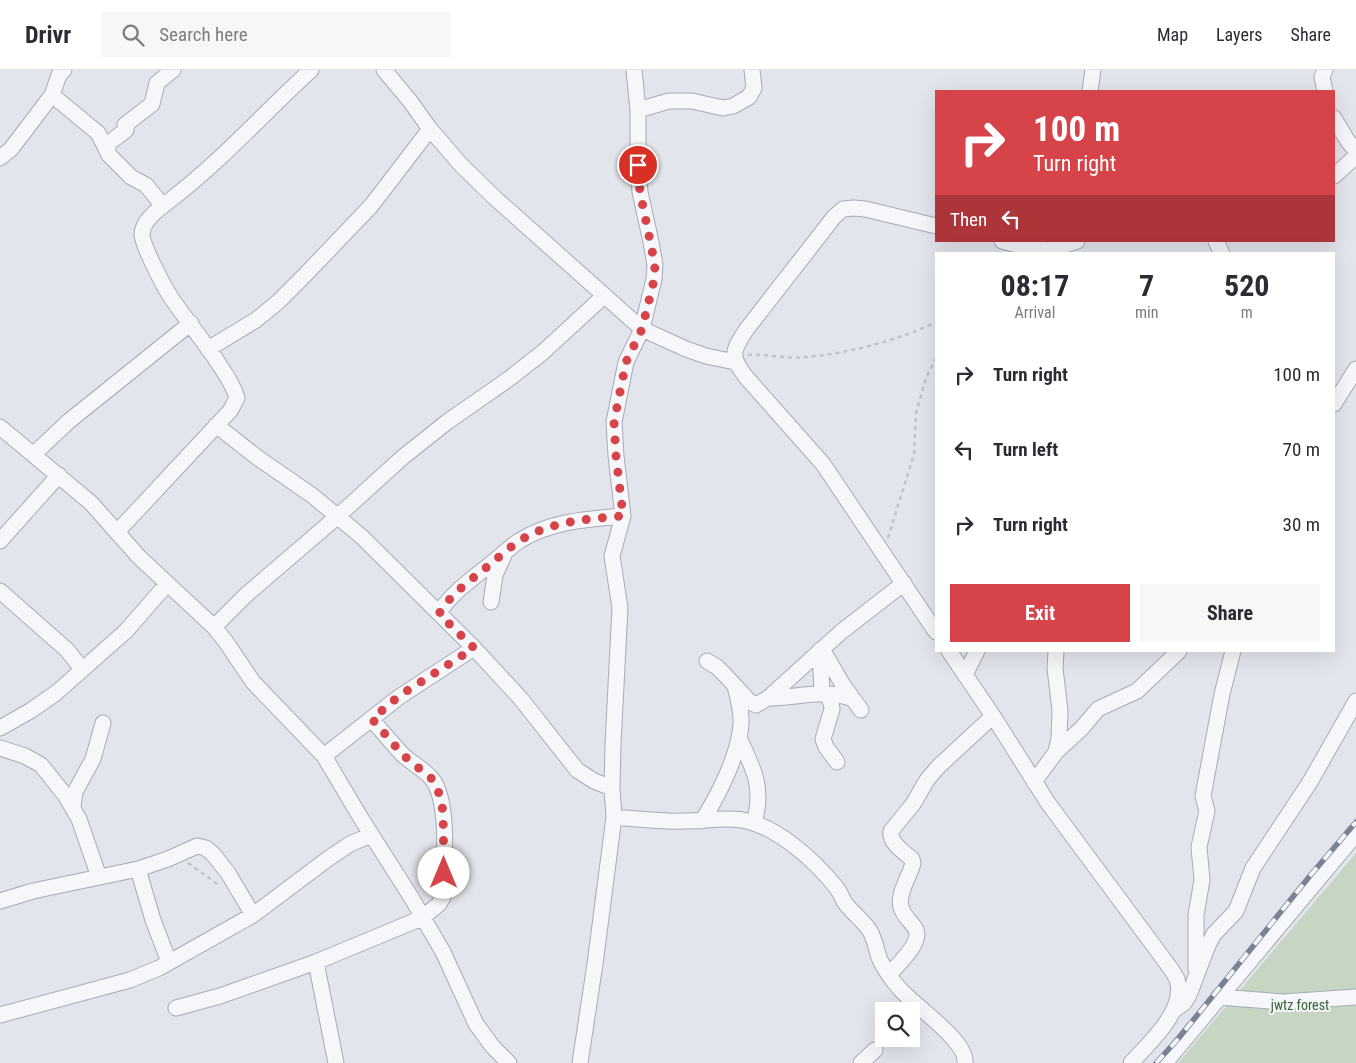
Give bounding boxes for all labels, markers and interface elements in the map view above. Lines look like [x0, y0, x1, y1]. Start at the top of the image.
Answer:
search box [101, 12, 451, 57]
text: Drivr [25, 21, 71, 49]
icon: search [119, 21, 147, 49]
text: Search here [159, 23, 248, 46]
text: Map [1157, 24, 1188, 45]
text: Layers [1216, 24, 1263, 45]
text: Share [1291, 24, 1331, 45]
text: 100 m [1033, 109, 1120, 150]
icon: right [950, 110, 1015, 175]
pin [617, 144, 659, 186]
icon: arrive [624, 151, 652, 179]
text: Turn right [1033, 151, 1116, 176]
icon: left [997, 205, 1025, 233]
text: Then [950, 208, 987, 231]
text: 08:17 [1001, 268, 1069, 303]
text: 7 [1139, 268, 1154, 303]
text: 520 [1224, 268, 1269, 303]
text: Arrival [1015, 303, 1055, 322]
text: min [1135, 303, 1158, 322]
text: m [1241, 303, 1253, 322]
icon: right [950, 361, 978, 389]
text: Turn right [993, 363, 1068, 386]
text: 100 m [1273, 363, 1320, 386]
icon: left [950, 436, 978, 464]
text: Turn left [993, 438, 1058, 461]
text: 70 m [1283, 438, 1320, 461]
icon: right [950, 511, 978, 539]
text: Turn right [993, 513, 1068, 536]
text: 30 m [1283, 513, 1320, 536]
button: Exit [950, 584, 1130, 642]
button: Share [1140, 584, 1320, 642]
position arrow [417, 846, 469, 898]
park label: jwtz forest [1270, 997, 1329, 1013]
map controls [875, 1002, 920, 1047]
button: search [875, 1002, 920, 1047]

